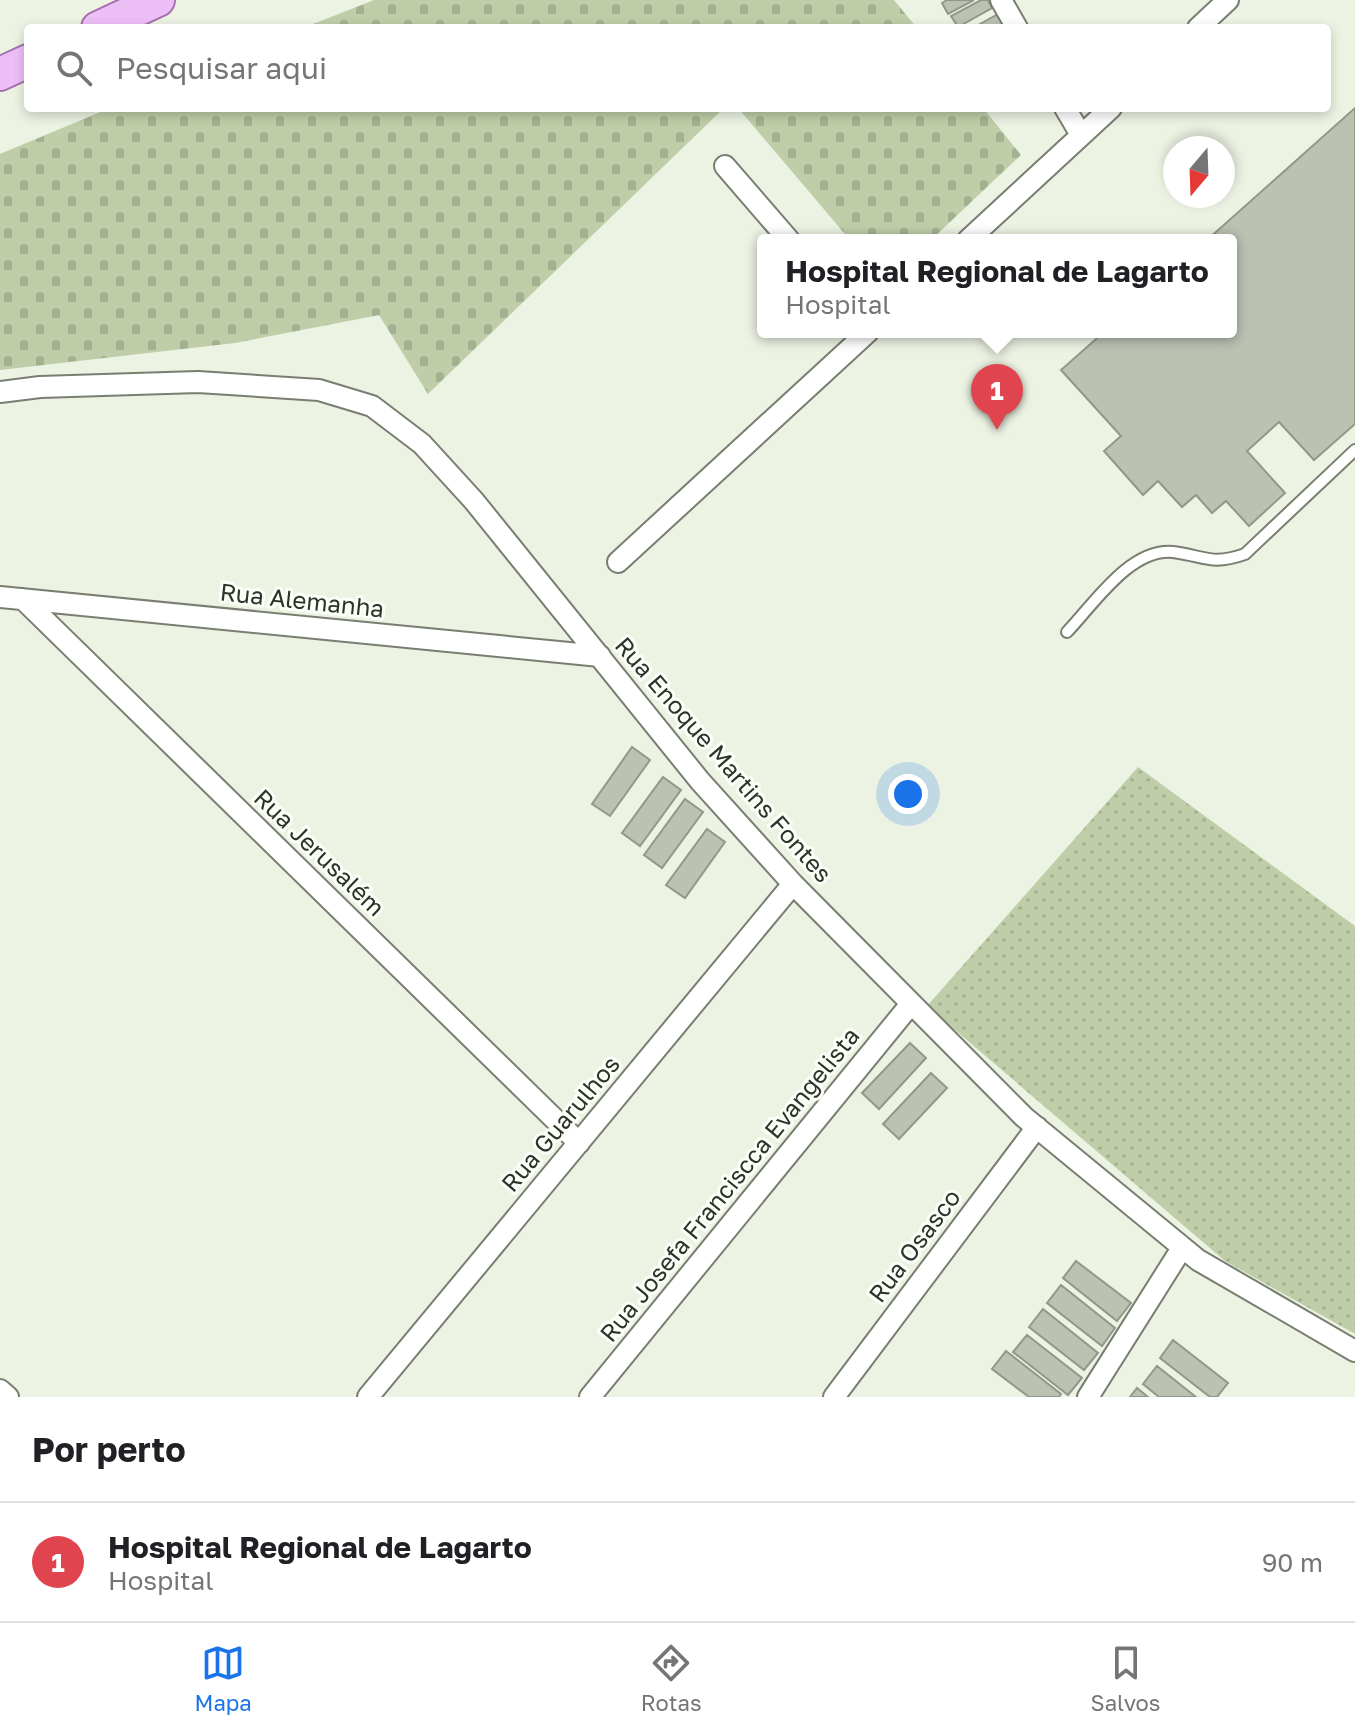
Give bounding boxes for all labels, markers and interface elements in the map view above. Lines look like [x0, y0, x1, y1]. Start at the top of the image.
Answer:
search box [24, 24, 1331, 112]
icon: search [52, 46, 96, 90]
text: Pesquisar aqui [116, 50, 327, 86]
north arrow [1163, 136, 1235, 208]
popup [757, 234, 1237, 338]
text: Hospital Regional de Lagarto [785, 253, 1209, 289]
text: Hospital [785, 289, 891, 320]
pin: 1 [971, 364, 1023, 430]
street label: Rua Alemanha [219, 576, 386, 623]
street label: Rua Enoque Martins Fontes [610, 630, 839, 888]
your location [888, 774, 928, 814]
street label: Rua Jerusalém [249, 782, 391, 921]
street label: Rua Josefa Franciscca Evangelista [593, 1021, 865, 1347]
street label: Rua Guarulhos [495, 1049, 625, 1197]
street label: Rua Osasco [862, 1183, 966, 1307]
text: Por perto [32, 1429, 186, 1469]
text: Hospital Regional de Lagarto [108, 1529, 532, 1565]
text: 1 [51, 1547, 65, 1578]
text: 90 m [1262, 1547, 1323, 1578]
text: Hospital [108, 1565, 214, 1596]
tab: Mapa [194, 1641, 252, 1716]
tab: Rotas [641, 1641, 702, 1716]
tab: Salvos [1091, 1641, 1160, 1716]

